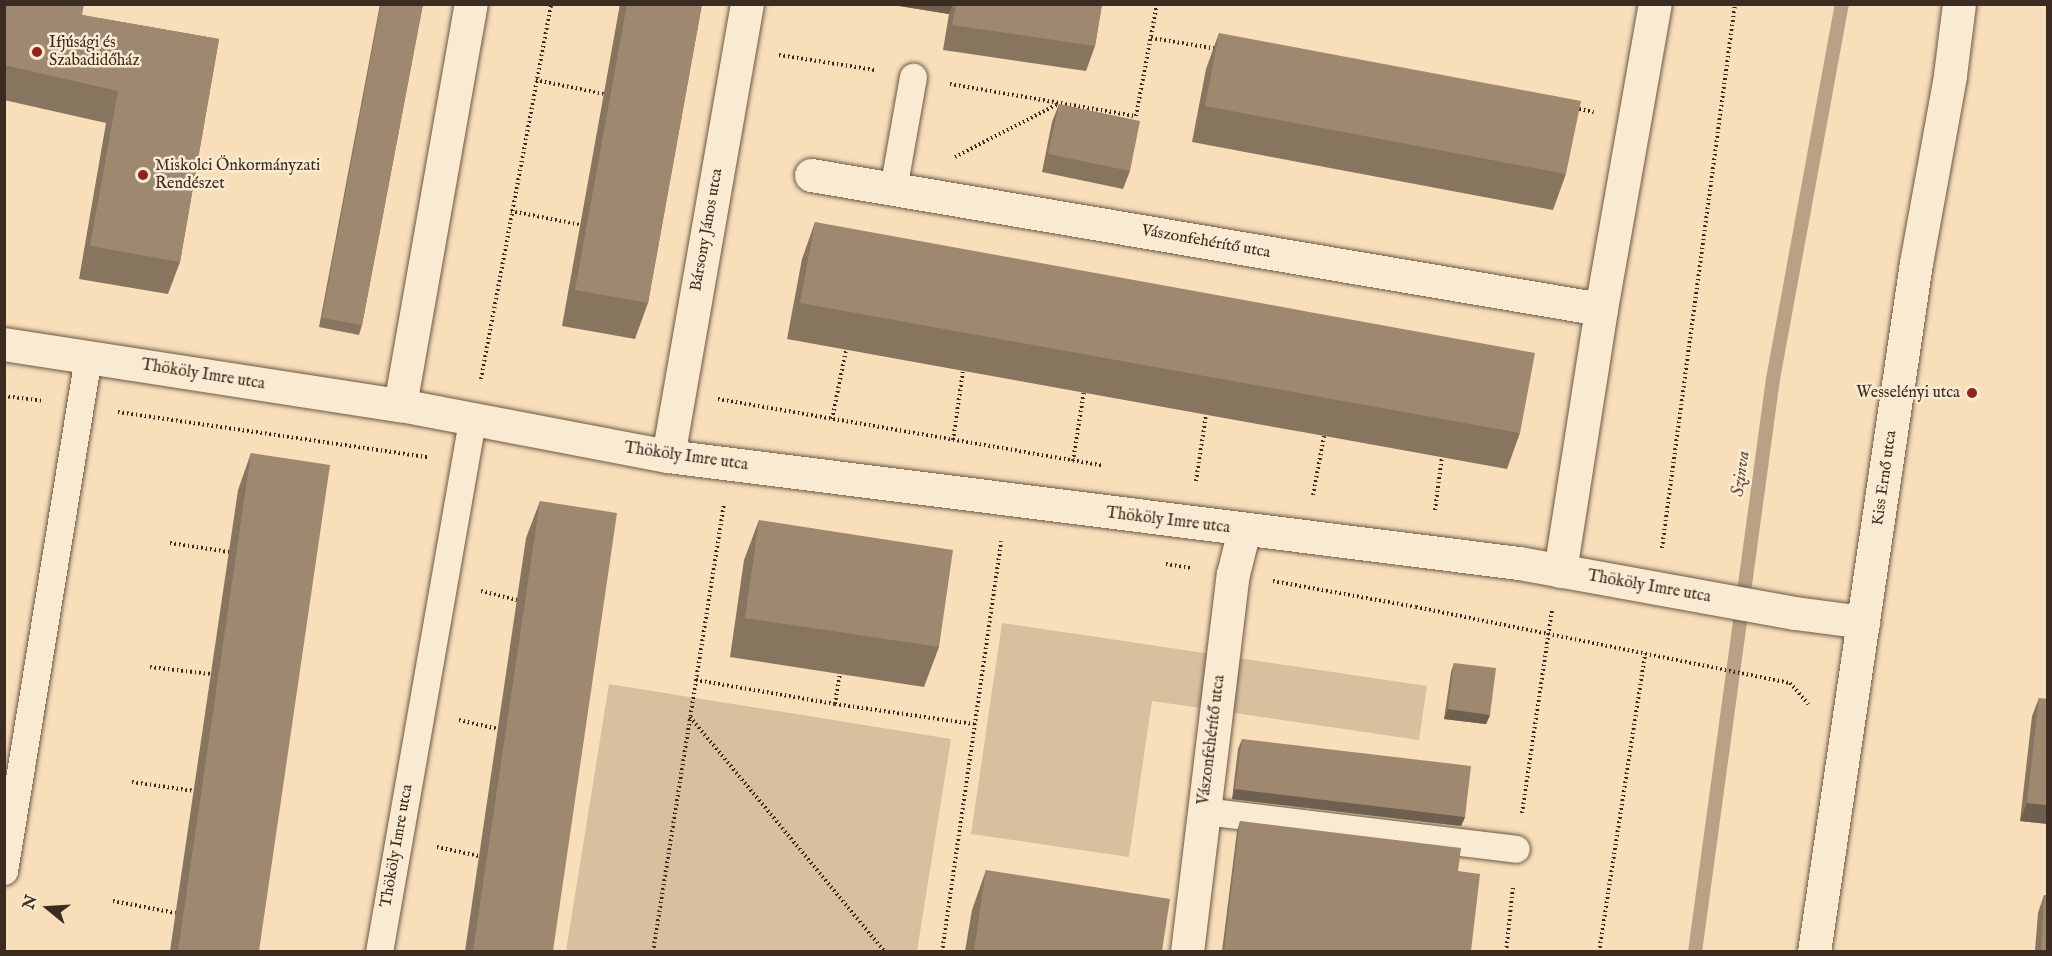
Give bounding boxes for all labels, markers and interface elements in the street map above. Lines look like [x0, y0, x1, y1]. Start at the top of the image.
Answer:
place label: Ifjúsági és Szabadidőház [49, 33, 140, 71]
marker: Ifjúsági és Szabadidőház [30, 45, 44, 59]
place label: Miskolci Önkormányzati Rendészet [155, 156, 320, 194]
street label: Bársony János utca [687, 167, 727, 293]
marker: Miskolci Önkormányzati Rendészet [136, 168, 150, 182]
street label: Vászonfehérítő utca [1140, 221, 1272, 263]
street label: Thököly Imre utca [140, 356, 266, 394]
place label: Wesselényi utca [1856, 383, 1960, 403]
marker: Wesselényi utca [1965, 386, 1979, 400]
street label: Kiss Ernő utca [1869, 429, 1901, 527]
street label: Thököly Imre utca [623, 439, 749, 475]
water label: Szinva [1728, 450, 1756, 498]
street label: Thököly Imre utca [1105, 504, 1231, 538]
street label: Thököly Imre utca [1586, 567, 1712, 607]
street label: Vászonfehérítő utca [1195, 674, 1229, 806]
street label: Thököly Imre utca [377, 783, 417, 909]
north arrow [18, 878, 78, 938]
text: N [19, 893, 43, 912]

